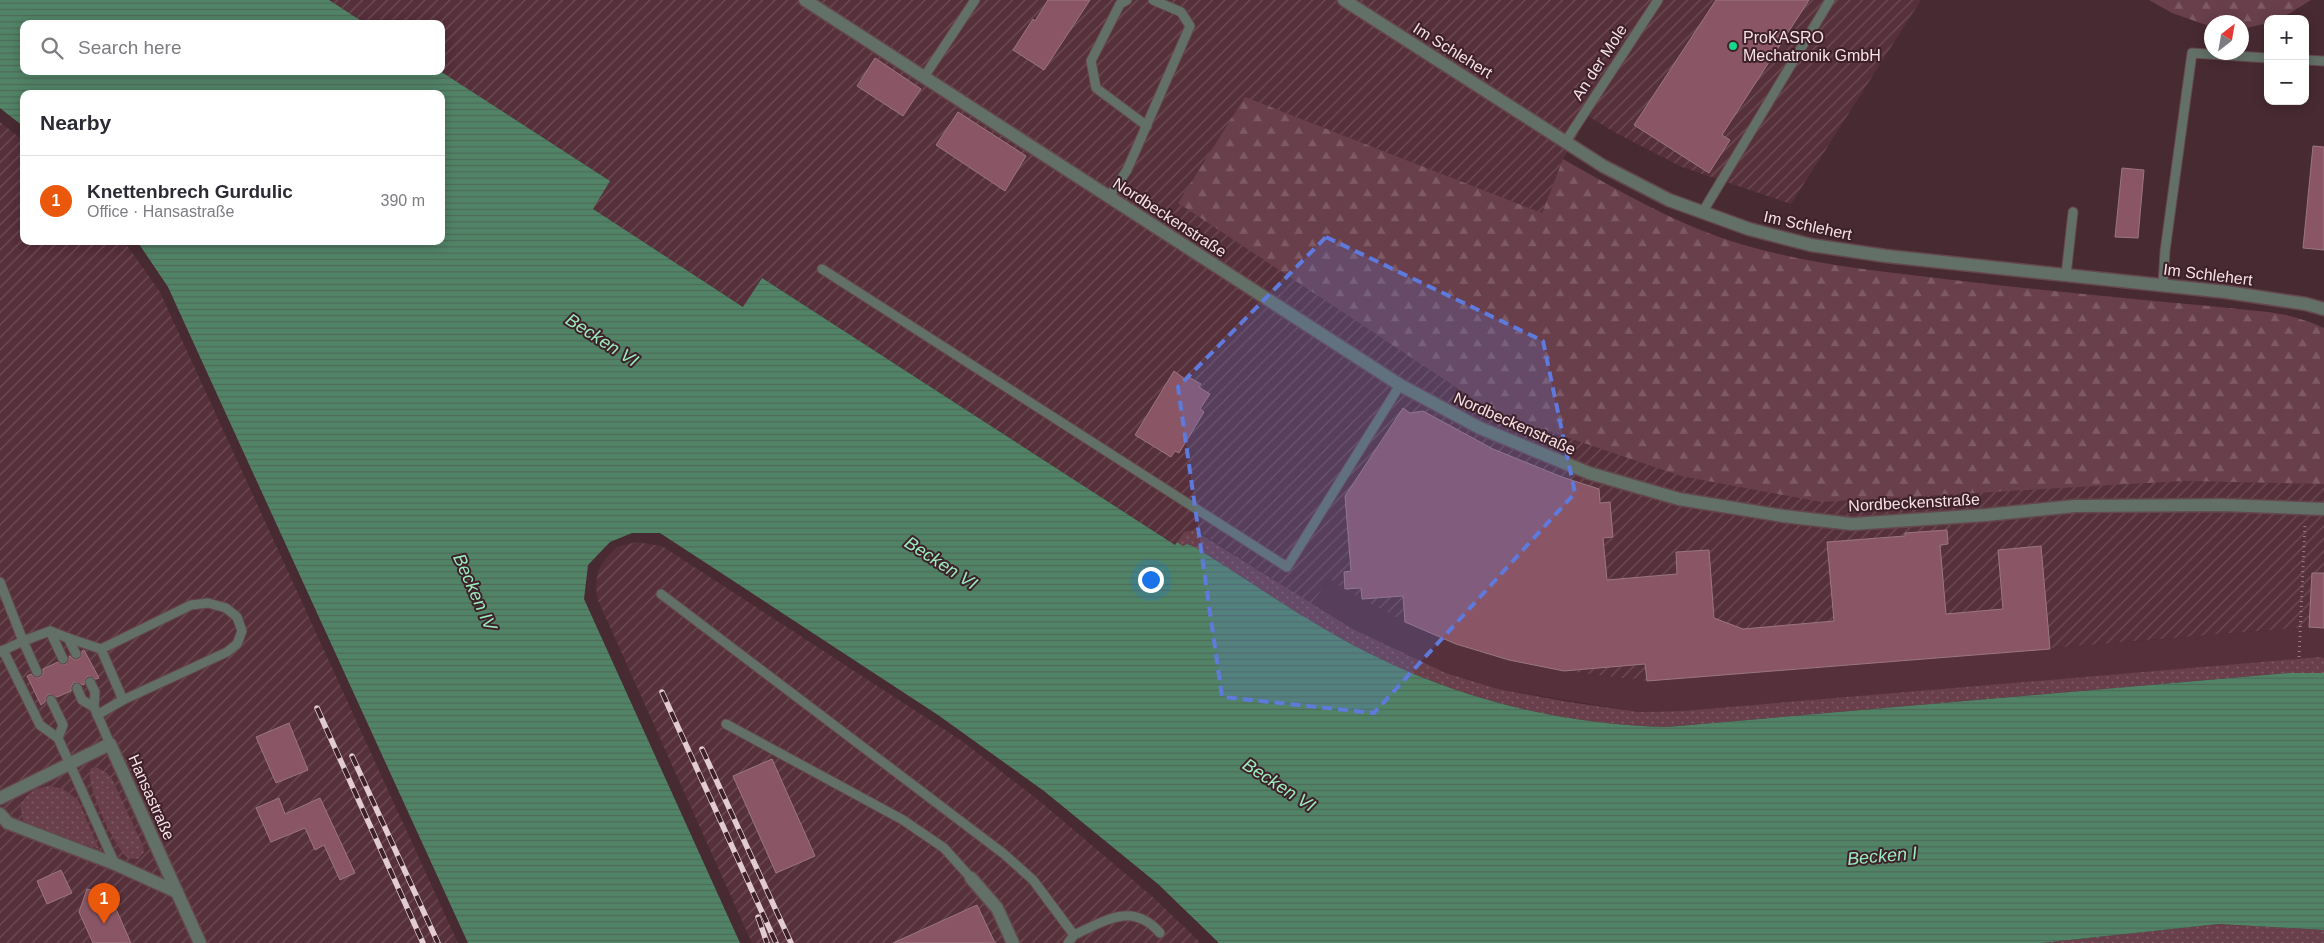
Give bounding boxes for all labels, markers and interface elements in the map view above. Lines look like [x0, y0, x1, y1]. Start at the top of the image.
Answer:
north arrow [2204, 15, 2249, 60]
map controls [2264, 15, 2309, 105]
button: + [2264, 15, 2309, 60]
street label: Im Schlehert [1410, 19, 1496, 82]
search box [20, 20, 445, 75]
street label: An der Mole [1569, 21, 1630, 103]
place label: ProKASRO Mechatronik GmbH [1743, 29, 1881, 64]
icon: search [38, 34, 66, 62]
text: Search here [78, 37, 182, 58]
marker: ProKASRO Mechatronik GmbH [1727, 40, 1739, 52]
button: − [2264, 60, 2309, 105]
text: Nearby [40, 111, 111, 134]
street label: Nordbeckenstraße [1110, 174, 1230, 260]
text: Knettenbrech Gurdulic [87, 181, 293, 202]
text: 1 [52, 192, 60, 209]
text: 390 m [381, 192, 425, 209]
text: Office · Hansastraße [87, 203, 234, 220]
street label: Im Schlehert [1762, 208, 1854, 243]
street label: Im Schlehert [2162, 261, 2254, 288]
water label: Becken VI [562, 309, 642, 371]
street label: Nordbeckenstraße [1451, 389, 1578, 458]
street label: Nordbeckenstraße [1848, 491, 1980, 514]
water label: Becken VI [901, 532, 981, 594]
water label: Becken IV [449, 550, 502, 635]
your location [1138, 567, 1164, 593]
street label: Hansastraße [125, 752, 178, 843]
water label: Becken VI [1239, 754, 1319, 816]
water label: Becken I [1846, 843, 1918, 869]
pin: 1 [88, 883, 120, 924]

